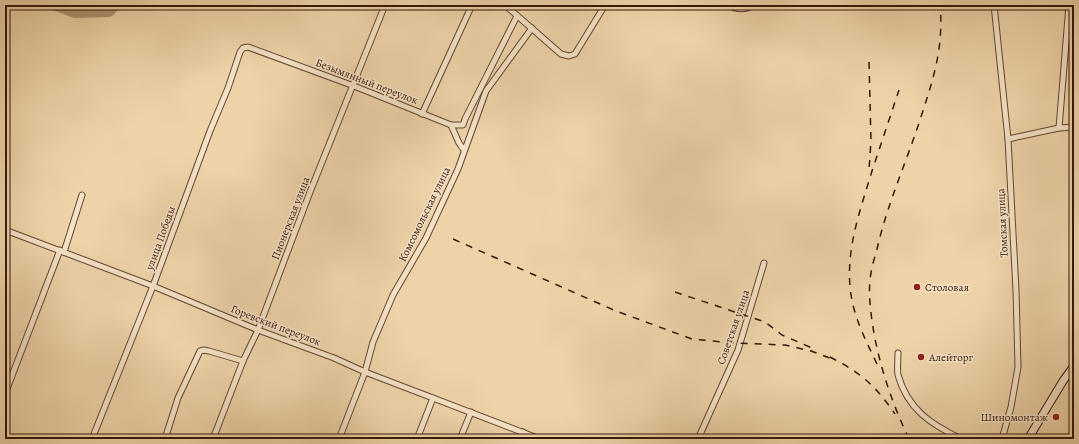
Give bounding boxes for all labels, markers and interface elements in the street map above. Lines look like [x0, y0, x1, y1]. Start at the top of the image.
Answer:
street label: Безымянный переулок [313, 55, 421, 108]
street label: Комсомольская улица [395, 163, 454, 264]
street label: Пионерская улица [268, 174, 314, 262]
street label: Томская улица [993, 187, 1012, 258]
street label: улица Победы [142, 204, 179, 273]
place label: Столовая [925, 280, 969, 295]
marker: Столовая [912, 282, 922, 292]
street label: Советская улица [714, 287, 754, 367]
street label: Горевский переулок [229, 301, 323, 350]
place label: Алейторг [928, 350, 974, 365]
marker: Алейторг [916, 352, 926, 362]
place label: Шиномонтаж [980, 410, 1049, 425]
marker: Шиномонтаж [1051, 412, 1061, 422]

